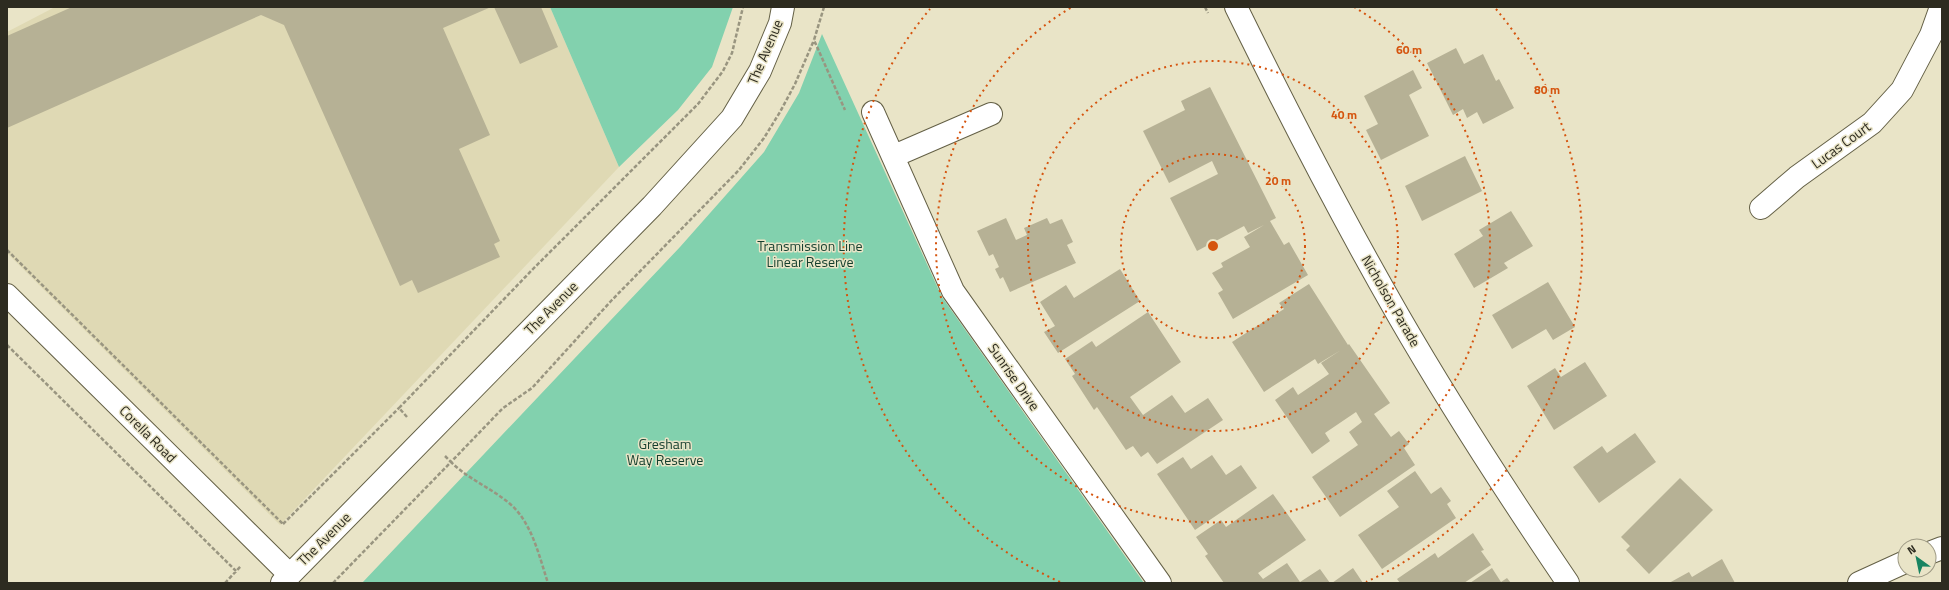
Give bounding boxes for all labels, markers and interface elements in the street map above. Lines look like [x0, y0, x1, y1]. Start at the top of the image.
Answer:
street label: The Avenue [741, 16, 788, 88]
text: 60 m [1396, 40, 1422, 59]
text: 80 m [1534, 80, 1560, 99]
text: 40 m [1331, 105, 1357, 124]
street label: Lucas Court [1807, 116, 1875, 173]
text: 20 m [1265, 171, 1291, 190]
park label: Transmission Line Linear Reserve [757, 235, 863, 272]
centre of rings [1206, 239, 1220, 253]
street label: Nicholson Parade [1357, 251, 1426, 351]
street label: The Avenue [519, 276, 582, 339]
street label: Sunrise Drive [984, 339, 1045, 415]
street label: Corella Road [115, 400, 182, 467]
park label: Gresham Way Reserve [627, 433, 703, 470]
street label: The Avenue [292, 507, 355, 570]
north arrow [1897, 538, 1937, 578]
text: N [1904, 541, 1919, 558]

